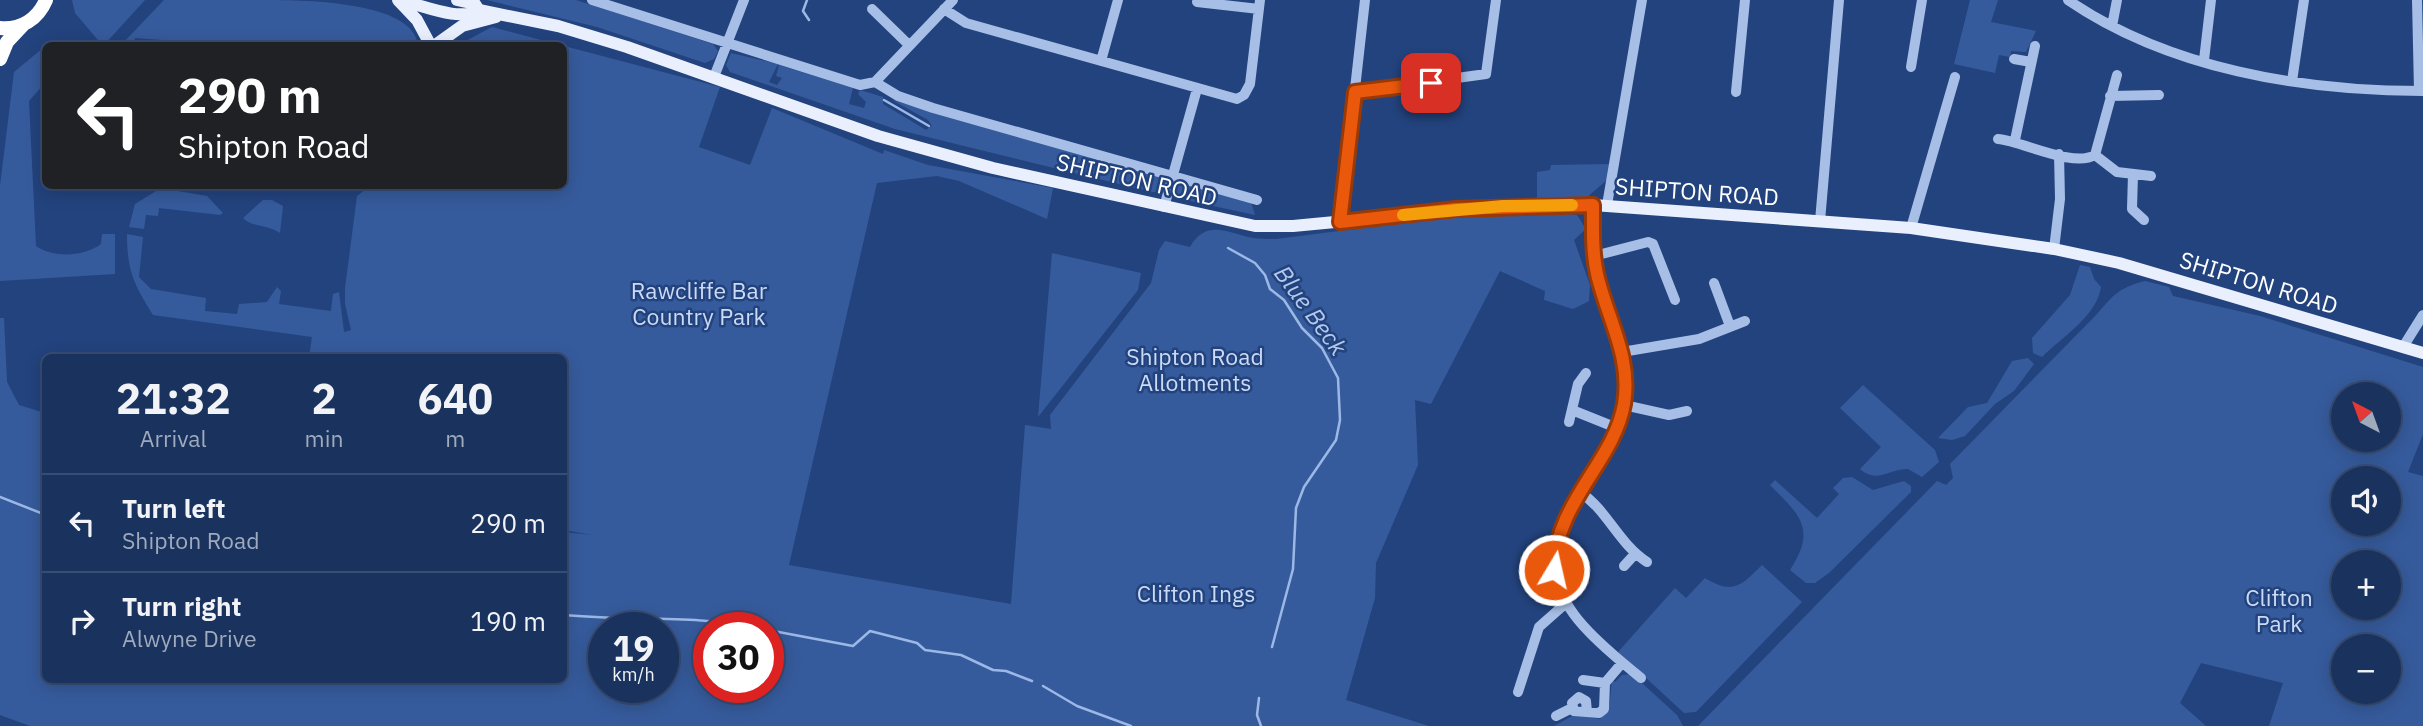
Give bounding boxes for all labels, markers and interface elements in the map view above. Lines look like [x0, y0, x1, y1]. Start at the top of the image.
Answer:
pin [1401, 53, 1461, 113]
text: 290 m [178, 63, 322, 126]
icon: arrive [1412, 64, 1450, 102]
icon: left [63, 70, 154, 161]
text: Shipton Road [178, 125, 369, 167]
street label: SHIPTON ROAD [1054, 146, 1220, 212]
street label: SHIPTON ROAD [1614, 170, 1780, 212]
street label: SHIPTON ROAD [2176, 244, 2342, 320]
water label: Blue Beck [1267, 258, 1355, 362]
park label: Rawcliffe Bar Country Park [631, 275, 768, 331]
park label: Shipton Road Allotments [1126, 341, 1264, 397]
text: 21:32 [116, 371, 231, 426]
text: 2 [311, 371, 337, 426]
text: 640 [417, 371, 493, 426]
north arrow [2331, 382, 2401, 452]
map controls [2331, 382, 2401, 704]
text: Arrival [140, 423, 207, 453]
text: min [305, 423, 343, 453]
text: m [445, 423, 465, 453]
button: sound [2331, 466, 2401, 536]
text: Turn left [122, 491, 225, 525]
icon: left [63, 504, 101, 542]
text: 290 m [470, 506, 546, 540]
text: Shipton Road [122, 525, 260, 555]
position arrow [1517, 533, 1591, 607]
button: + [2331, 550, 2401, 620]
park label: Clifton Ings [1137, 578, 1255, 608]
park label: Clifton Park [2245, 582, 2313, 638]
text: Turn right [122, 589, 241, 623]
icon: right [63, 602, 101, 640]
text: 190 m [470, 604, 546, 638]
speed limit sign: 30 [693, 612, 784, 703]
text: Alwyne Drive [122, 623, 257, 653]
text: 19 [612, 625, 655, 671]
button: − [2331, 634, 2401, 704]
text: km/h [612, 663, 655, 686]

